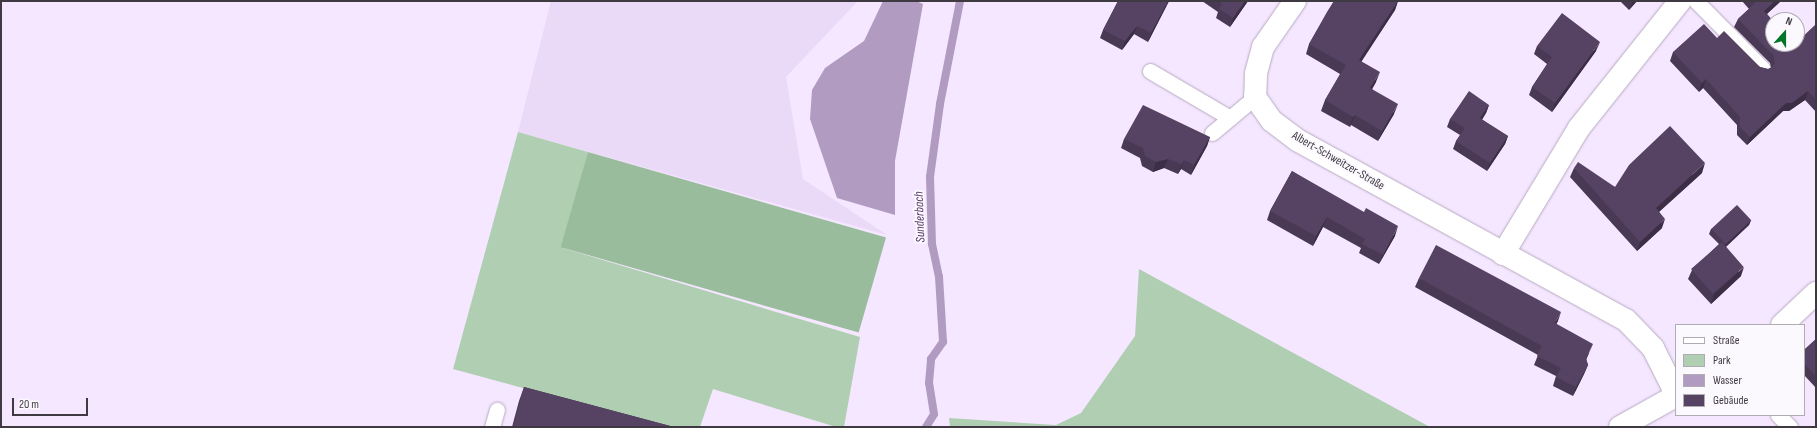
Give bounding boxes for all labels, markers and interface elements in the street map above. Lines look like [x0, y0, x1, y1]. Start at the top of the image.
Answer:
north arrow [1765, 12, 1805, 52]
text: N [1784, 14, 1794, 28]
street label: Albert-Schweitzer-Straße [1289, 129, 1387, 193]
water label: Sunderbach [911, 191, 929, 243]
legend [1675, 324, 1805, 416]
text: Straße [1713, 333, 1740, 348]
text: Park [1713, 353, 1731, 368]
text: Wasser [1713, 373, 1742, 388]
scale bar [14, 390, 90, 416]
text: Gebäude [1713, 393, 1748, 408]
text: 20 m [19, 397, 39, 412]

